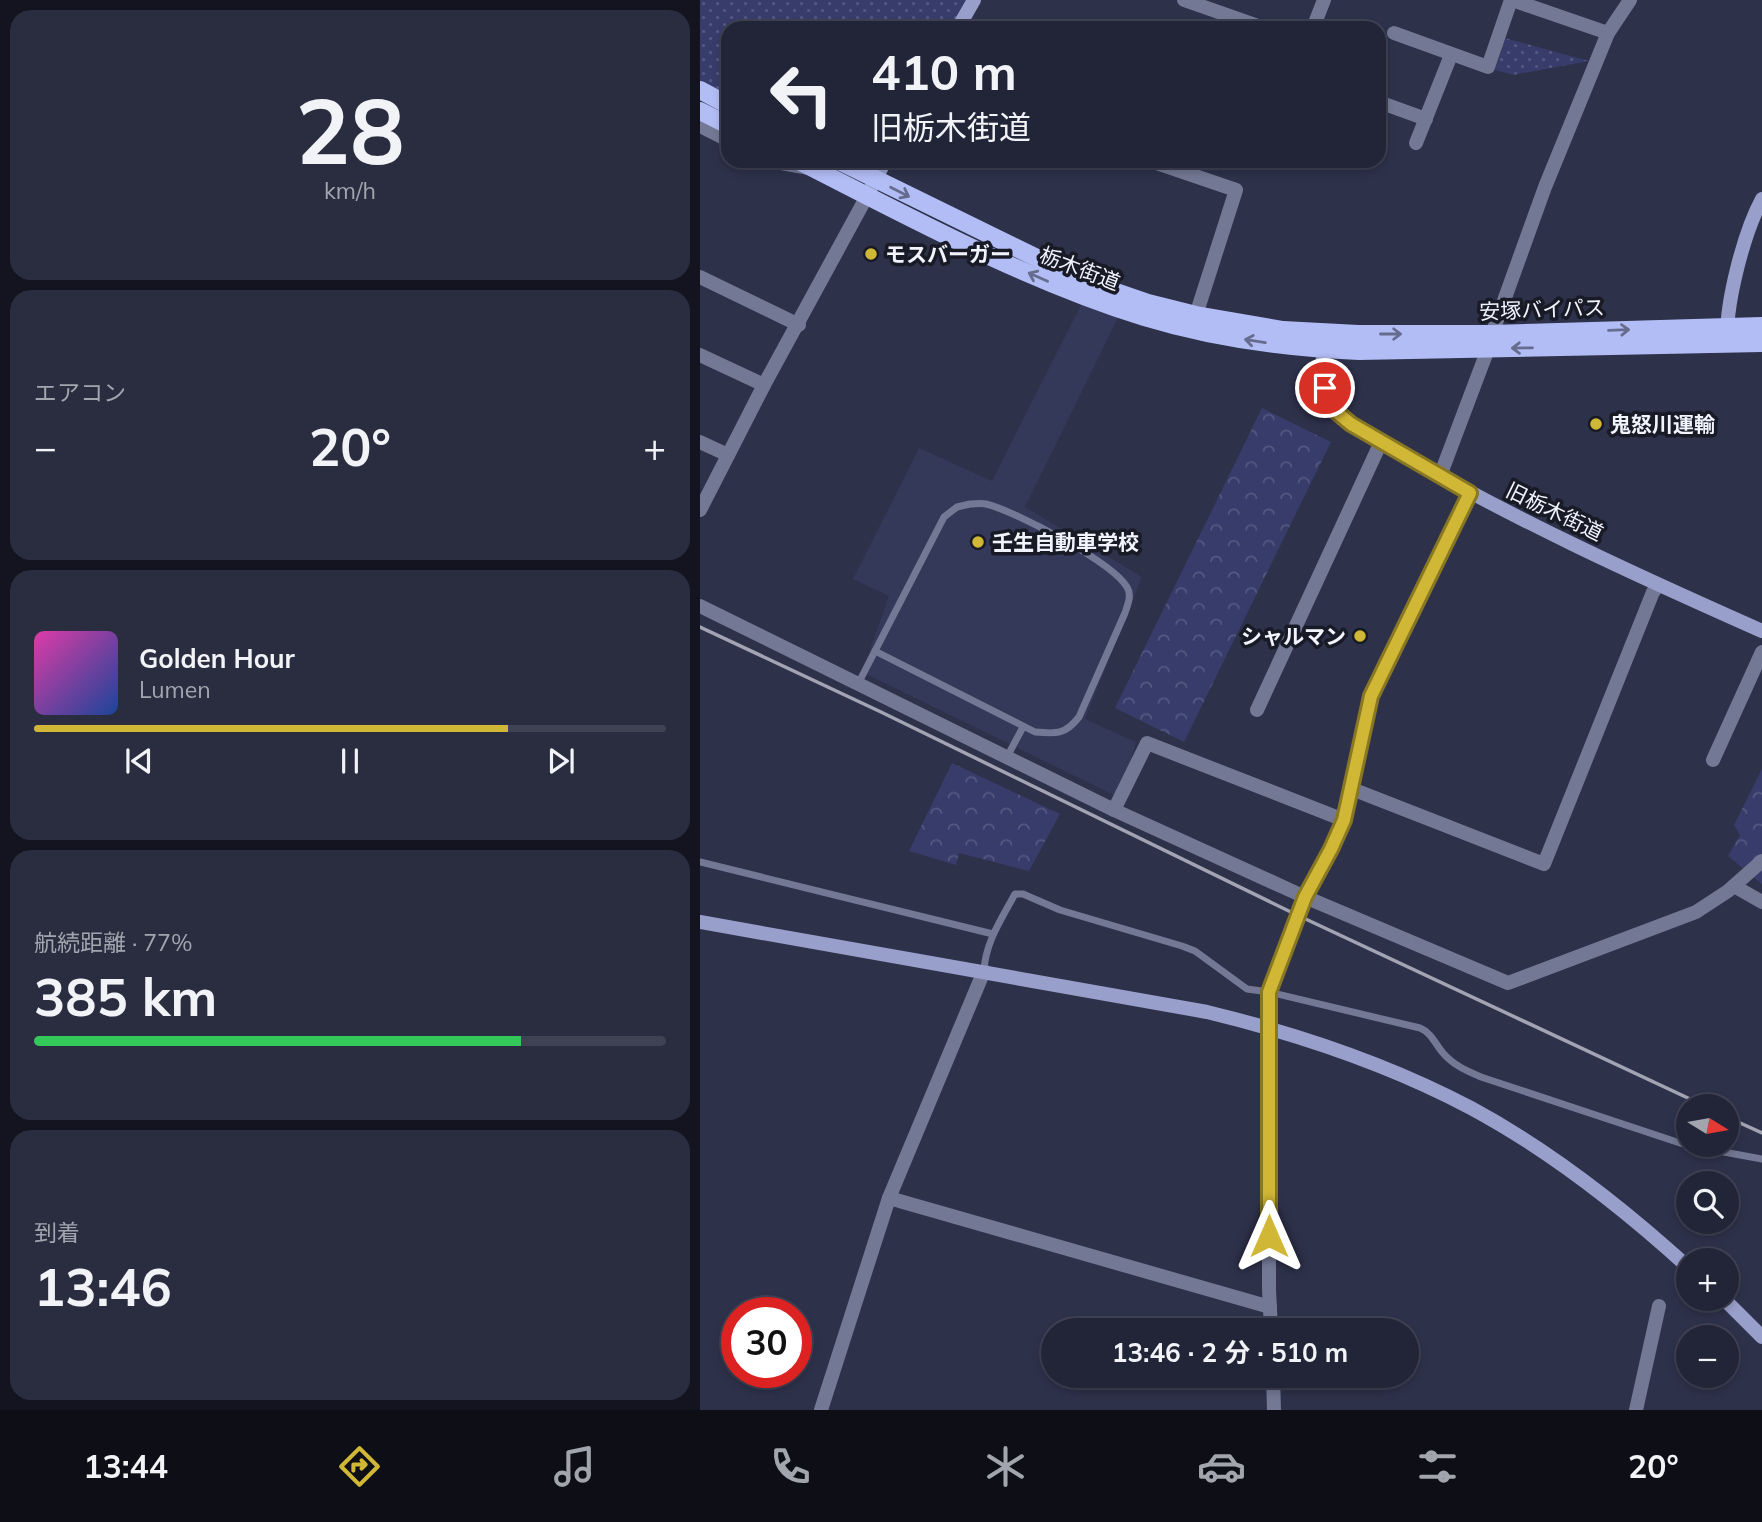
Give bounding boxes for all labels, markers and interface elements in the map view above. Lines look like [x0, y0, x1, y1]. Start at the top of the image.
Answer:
text: 410 m [871, 41, 1017, 102]
icon: left [756, 49, 847, 140]
text: 28 [295, 73, 405, 187]
text: 旧栃木街道 [871, 107, 1031, 147]
text: km/h [324, 176, 376, 205]
one-way arrow [889, 185, 910, 199]
place label: モスバーガー [885, 241, 1011, 267]
street label: 栃木街道 [1036, 241, 1124, 295]
marker: モスバーガー [863, 246, 879, 262]
one-way arrow [1027, 270, 1049, 283]
street label: 安塚バイパス [1479, 294, 1605, 324]
one-way arrow [1607, 323, 1630, 337]
one-way arrow [1379, 327, 1402, 341]
one-way arrow [1244, 334, 1267, 347]
one-way arrow [1511, 342, 1534, 355]
pin [1295, 358, 1355, 418]
icon: arrive [1306, 369, 1344, 407]
text: エアコン [34, 378, 126, 407]
place label: 鬼怒川運輸 [1610, 411, 1715, 437]
text: 20° [309, 414, 391, 479]
marker: 鬼怒川運輸 [1588, 416, 1604, 432]
text: − [34, 423, 57, 471]
text: + [643, 423, 666, 471]
street label: 旧栃木街道 [1502, 476, 1608, 546]
place label: 壬生自動車学校 [992, 529, 1139, 555]
marker: 壬生自動車学校 [970, 534, 986, 550]
place label: シャルマン [1241, 623, 1346, 649]
marker: シャルマン [1352, 628, 1368, 644]
text: Golden Hour [139, 642, 295, 675]
text: Lumen [139, 675, 211, 704]
icon: previous [120, 742, 158, 780]
icon: pause [331, 742, 369, 780]
icon: next [542, 742, 580, 780]
text: 航続距離 · 77% [34, 928, 192, 957]
text: 385 km [34, 964, 217, 1029]
north arrow [1676, 1094, 1740, 1157]
map controls [1676, 1094, 1739, 1388]
button: search [1676, 1171, 1739, 1234]
position arrow [1232, 1199, 1306, 1273]
text: 到着 [34, 1218, 80, 1247]
button: + [1676, 1248, 1739, 1311]
text: 13:46 [34, 1254, 172, 1319]
speed limit sign: 30 [721, 1297, 812, 1388]
button: − [1676, 1325, 1739, 1388]
text: 13:46 · 2 分 · 510 m [1112, 1336, 1348, 1369]
icon: directions [335, 1442, 384, 1491]
icon: music [550, 1442, 599, 1491]
icon: phone [766, 1442, 815, 1491]
icon: climate [981, 1442, 1030, 1491]
icon: car [1197, 1442, 1246, 1491]
icon: filters [1413, 1442, 1462, 1491]
text: 13:44 [83, 1446, 168, 1486]
text: 20° [1628, 1446, 1679, 1486]

